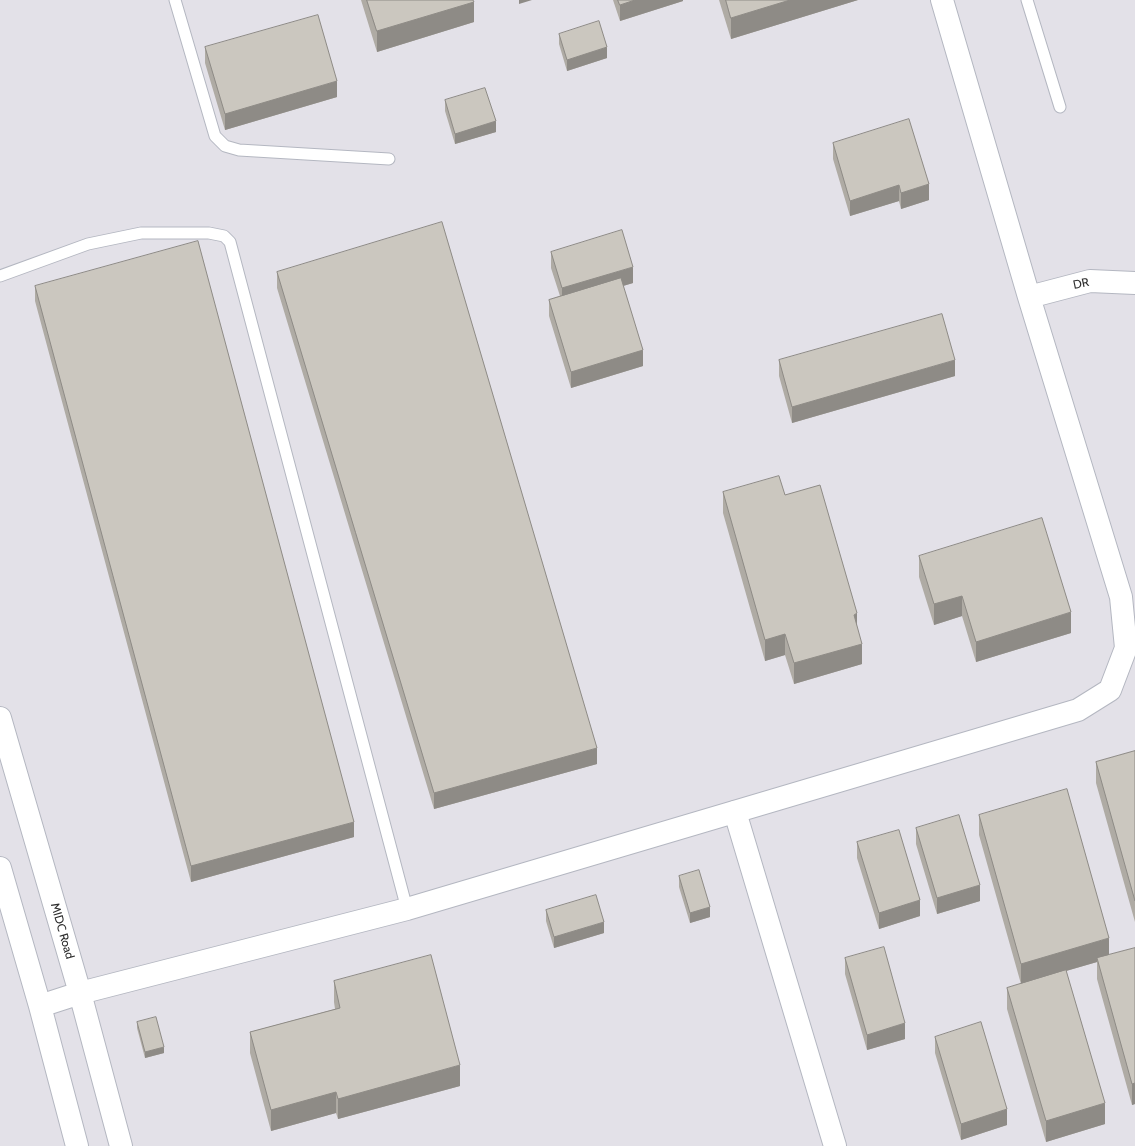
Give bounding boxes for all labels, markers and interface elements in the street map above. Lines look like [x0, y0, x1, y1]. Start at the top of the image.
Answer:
street label: DR [1072, 275, 1090, 293]
street label: MIDC Road [47, 901, 77, 961]

